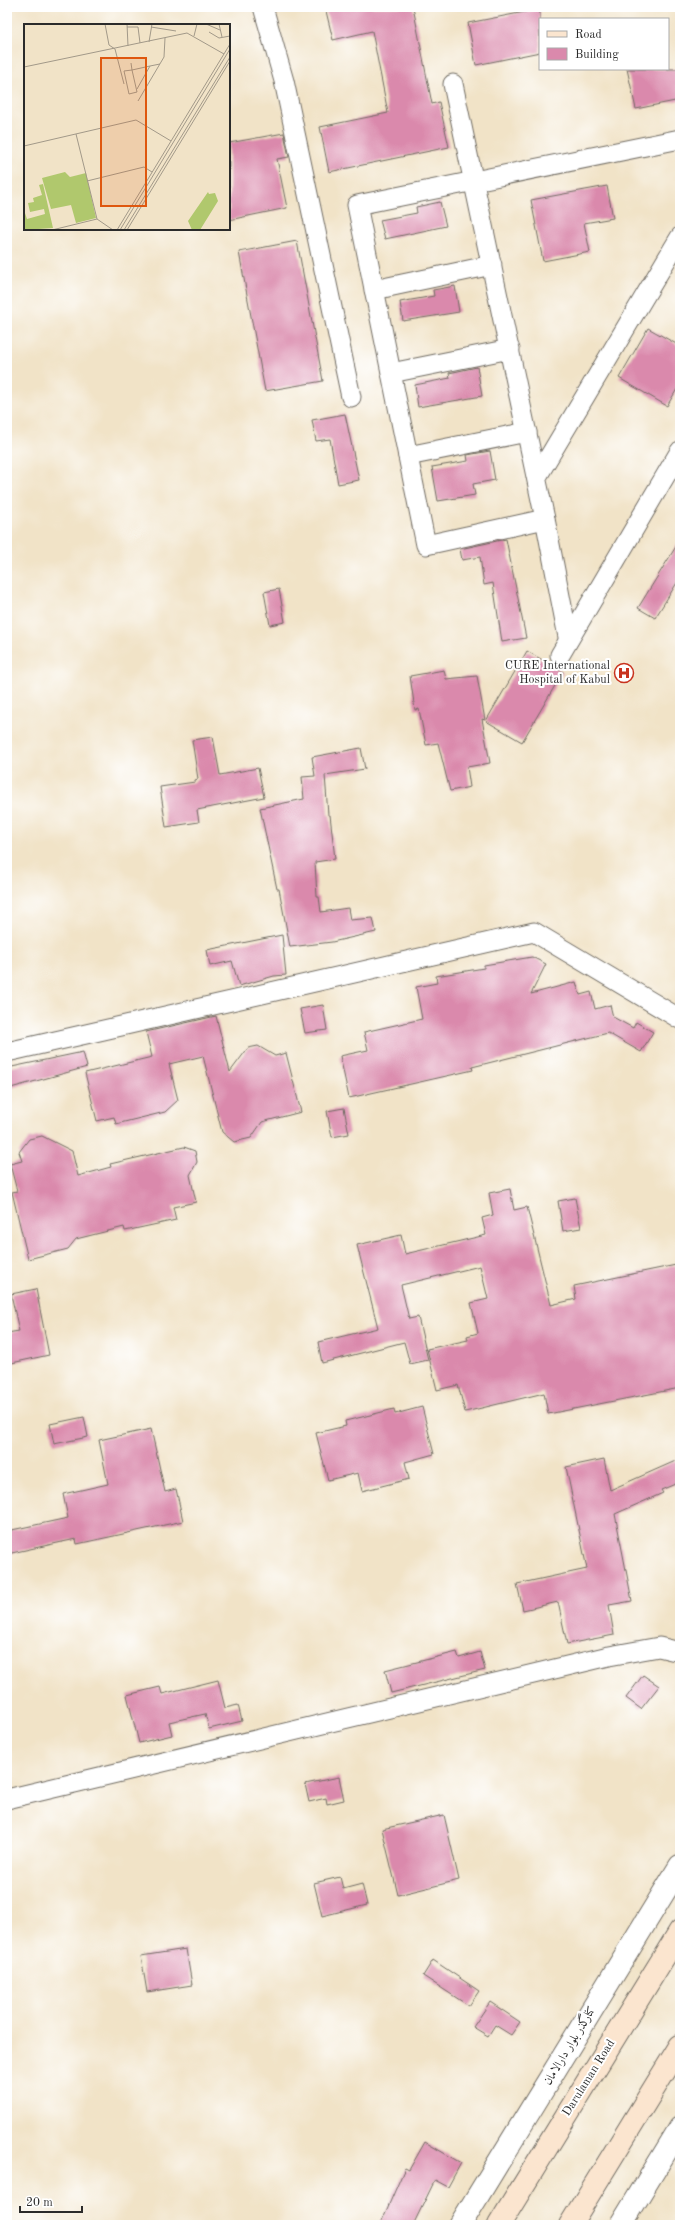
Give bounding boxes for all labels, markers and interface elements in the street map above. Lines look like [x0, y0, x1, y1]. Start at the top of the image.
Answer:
legend [539, 18, 669, 70]
inset map [24, 24, 230, 230]
text: Road [575, 29, 602, 41]
text: Building [575, 49, 619, 61]
place label: CURE International Hospital of Kabul [505, 660, 610, 686]
hospital icon: CURE International Hospital of Kabul [613, 662, 635, 684]
street label: کنارگذر بلوار دارالامان [538, 2003, 598, 2087]
street label: Darulaman Road [561, 2038, 617, 2118]
scale bar [20, 2188, 82, 2214]
text: 20 m [26, 2197, 53, 2209]

